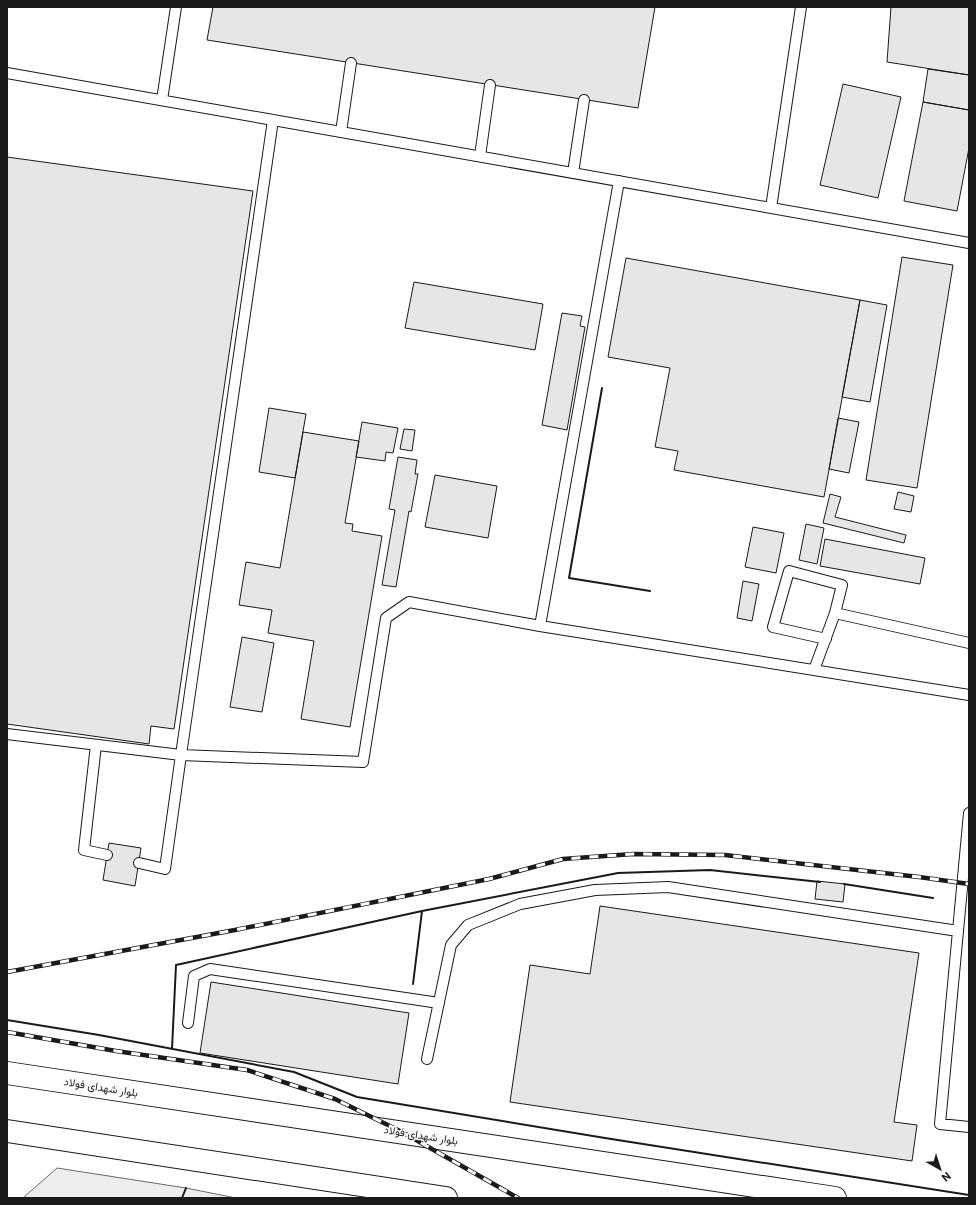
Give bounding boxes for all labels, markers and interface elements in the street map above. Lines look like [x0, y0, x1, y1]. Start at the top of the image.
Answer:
street label: بلوار شهدای فولاد [63, 1075, 139, 1100]
street label: بلوار شهدای فولاد [383, 1123, 459, 1148]
north arrow [920, 1149, 960, 1189]
text: N [939, 1169, 953, 1184]

